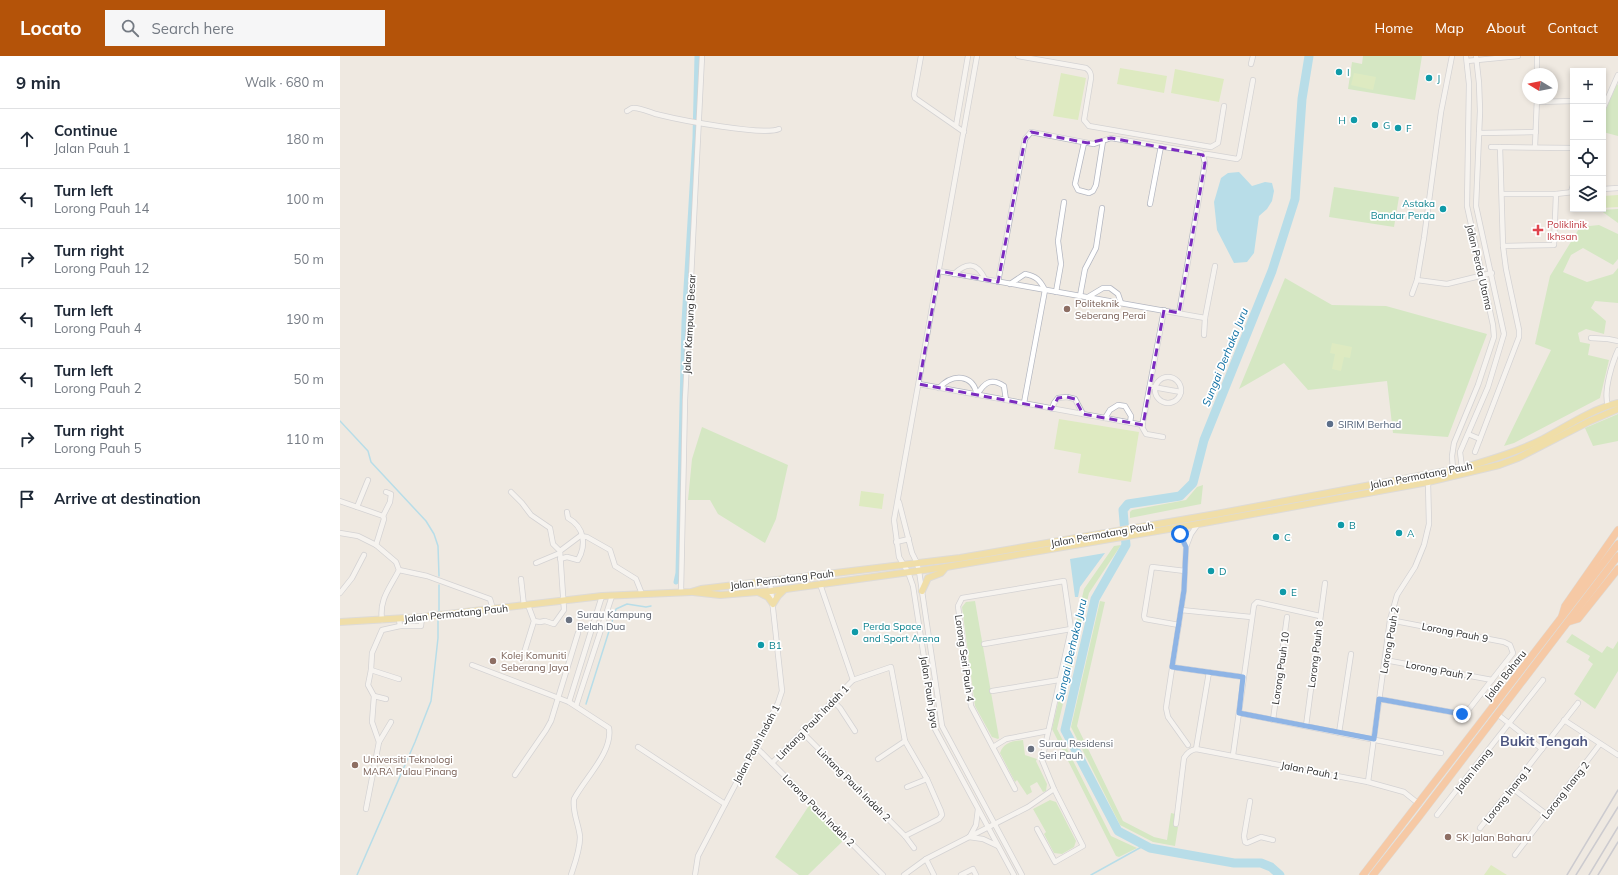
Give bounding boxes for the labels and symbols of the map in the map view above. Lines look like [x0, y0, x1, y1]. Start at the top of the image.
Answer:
place label: I [1347, 66, 1350, 79]
marker: I [1334, 67, 1344, 77]
north arrow [1522, 68, 1558, 104]
place label: J [1437, 72, 1440, 85]
marker: J [1424, 73, 1434, 83]
place label: H [1338, 114, 1346, 127]
marker: H [1349, 115, 1359, 125]
place label: G [1383, 119, 1390, 132]
marker: G [1370, 120, 1380, 130]
place label: F [1406, 122, 1412, 135]
marker: F [1393, 123, 1403, 133]
place label: Astaka Bandar Perda [1371, 197, 1435, 222]
marker: Astaka Bandar Perda [1438, 204, 1448, 214]
place label: Poliklinik Ikhsan [1547, 218, 1588, 243]
street label: Jalan Perda Utama [1463, 223, 1496, 311]
marker: Poliklinik Ikhsan [1532, 224, 1544, 236]
street label: Jalan Kampung Besar [680, 273, 699, 374]
place label: Politeknik Seberang Perai [1075, 297, 1146, 322]
marker: Politeknik Seberang Perai [1062, 304, 1072, 314]
water label: Sungai Derhaka Juru [1199, 306, 1251, 408]
place label: SIRIM Berhad [1338, 418, 1401, 431]
marker: SIRIM Berhad [1325, 419, 1335, 429]
street label: Jalan Permatang Pauh [1369, 459, 1474, 492]
street label: Jalan Permatang Pauh [1050, 519, 1155, 550]
place label: B [1349, 519, 1356, 532]
marker: B [1336, 520, 1346, 530]
route start [1171, 525, 1189, 543]
place label: A [1407, 527, 1415, 540]
marker: A [1394, 528, 1404, 538]
place label: C [1284, 531, 1291, 544]
marker: C [1271, 532, 1281, 542]
place label: D [1219, 565, 1226, 578]
marker: D [1206, 566, 1216, 576]
street label: Jalan Permatang Pauh [730, 567, 835, 592]
place label: E [1291, 586, 1297, 599]
marker: E [1278, 587, 1288, 597]
water label: Sungai Derhaka Juru [1052, 597, 1090, 703]
street label: Jalan Permatang Pauh [404, 602, 509, 625]
street label: Lorong Pauh 2 [1377, 606, 1402, 674]
place label: Surau Kampung Belah Dua [577, 608, 652, 633]
street label: Lorong Seri Pauh 4 [952, 614, 977, 702]
marker: Surau Kampung Belah Dua [564, 615, 574, 625]
place label: Perda Space and Sport Arena [863, 620, 940, 645]
street label: Lorong Pauh 8 [1305, 620, 1326, 688]
street label: Lorong Pauh 9 [1421, 620, 1489, 645]
marker: Perda Space and Sport Arena [850, 627, 860, 637]
street label: Lorong Pauh 10 [1269, 631, 1292, 705]
place label: B1 [769, 639, 782, 652]
marker: B1 [756, 640, 766, 650]
street label: Jalan Baharu [1482, 648, 1529, 703]
place label: Kolej Komuniti Seberang Jaya [501, 649, 569, 674]
street label: Jalan Pauh Jaya [917, 655, 942, 729]
marker: Kolej Komuniti Seberang Jaya [488, 656, 498, 666]
street label: Lorong Pauh 7 [1405, 658, 1473, 683]
street label: Lintang Pauh Indah 1 [773, 682, 851, 763]
street label: Jalan Pauh Indah 1 [730, 703, 783, 786]
route end [1453, 705, 1471, 723]
district label: Bukit Tengah [1500, 732, 1588, 750]
place label: Surau Residensi Seri Pauh [1039, 737, 1113, 762]
marker: Surau Residensi Seri Pauh [1026, 744, 1036, 754]
street label: Lintang Pauh Indah 2 [814, 745, 893, 824]
street label: Jalan Inang [1452, 746, 1495, 795]
place label: Universiti Teknologi MARA Pulau Pinang [363, 753, 457, 778]
street label: Jalan Pauh 1 [1280, 759, 1340, 782]
street label: Lorong Inang 2 [1539, 759, 1592, 822]
marker: Universiti Teknologi MARA Pulau Pinang [350, 760, 360, 770]
street label: Lorong Inang 1 [1481, 763, 1534, 826]
street label: Lorong Pauh Indah 2 [780, 772, 857, 849]
place label: SK Jalan Baharu [1456, 831, 1531, 844]
marker: SK Jalan Baharu [1443, 832, 1453, 842]

